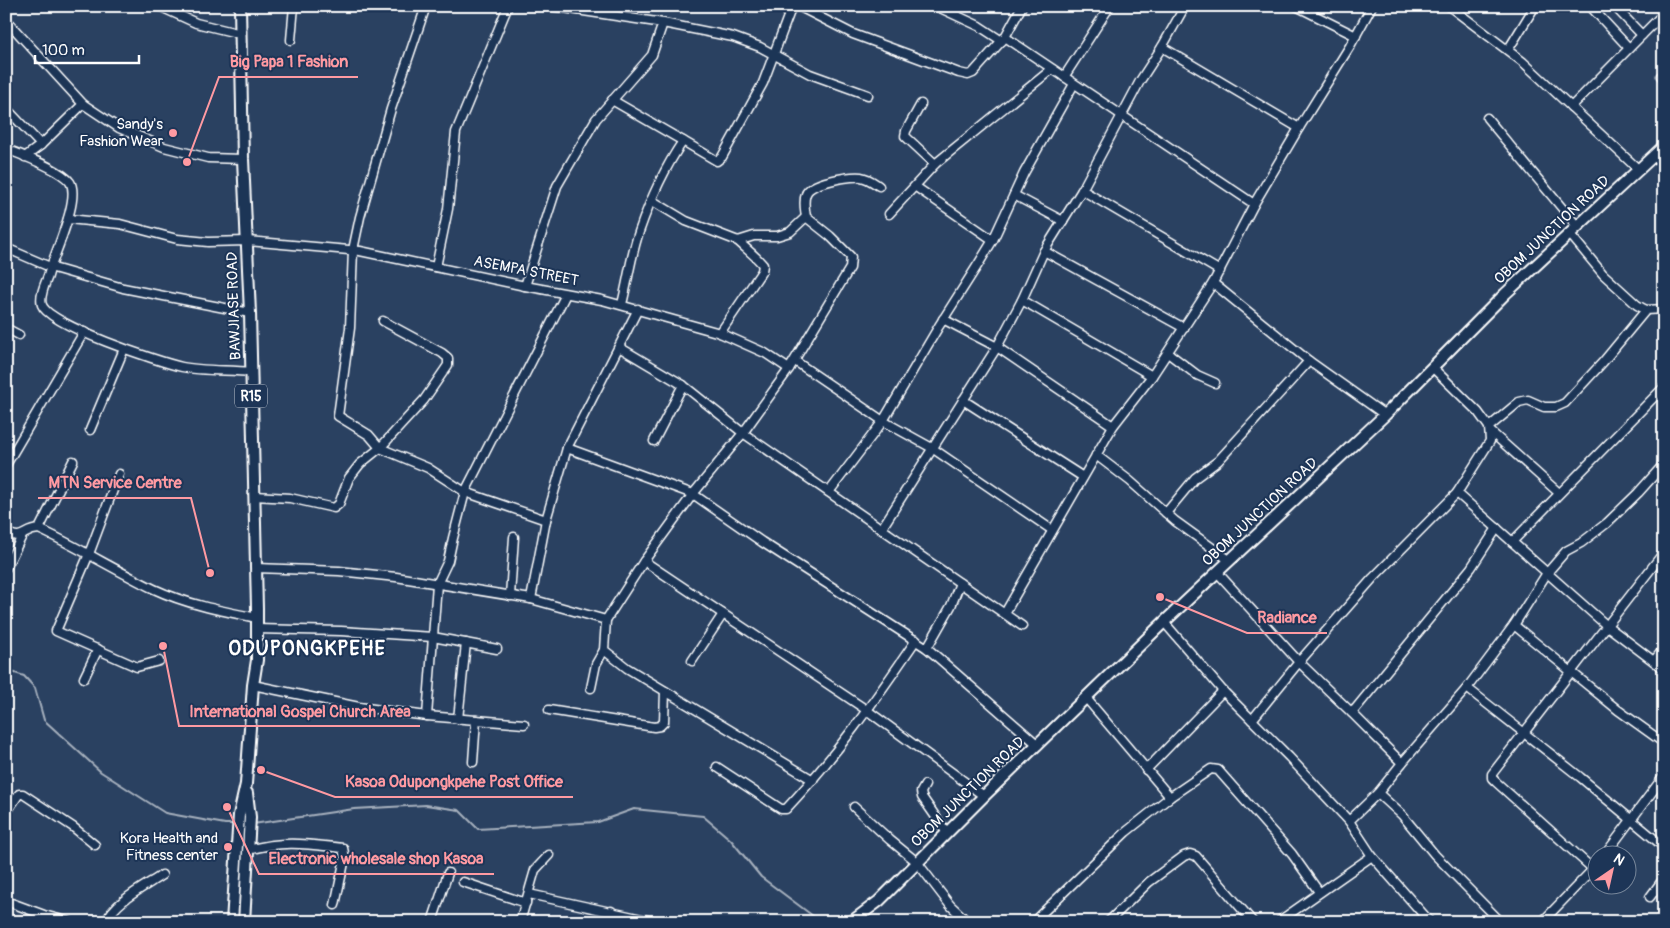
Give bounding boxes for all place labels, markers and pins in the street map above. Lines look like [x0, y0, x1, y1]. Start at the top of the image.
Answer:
callout: Big Papa 1 Fashion [219, 46, 358, 77]
place label: Sandy's Fashion Wear [79, 115, 164, 151]
marker: Sandy's Fashion Wear [167, 127, 179, 139]
callout: MTN Service Centre [38, 467, 191, 498]
callout: Radiance [1247, 602, 1327, 633]
callout: International Gospel Church Area [179, 695, 420, 726]
callout: Kasoa Odupongkpehe Post Office [335, 766, 573, 797]
place label: Kora Health and Fitness center [120, 829, 219, 865]
marker: Kora Health and Fitness center [222, 841, 234, 853]
callout: Electronic wholesale shop Kasoa [259, 843, 494, 874]

